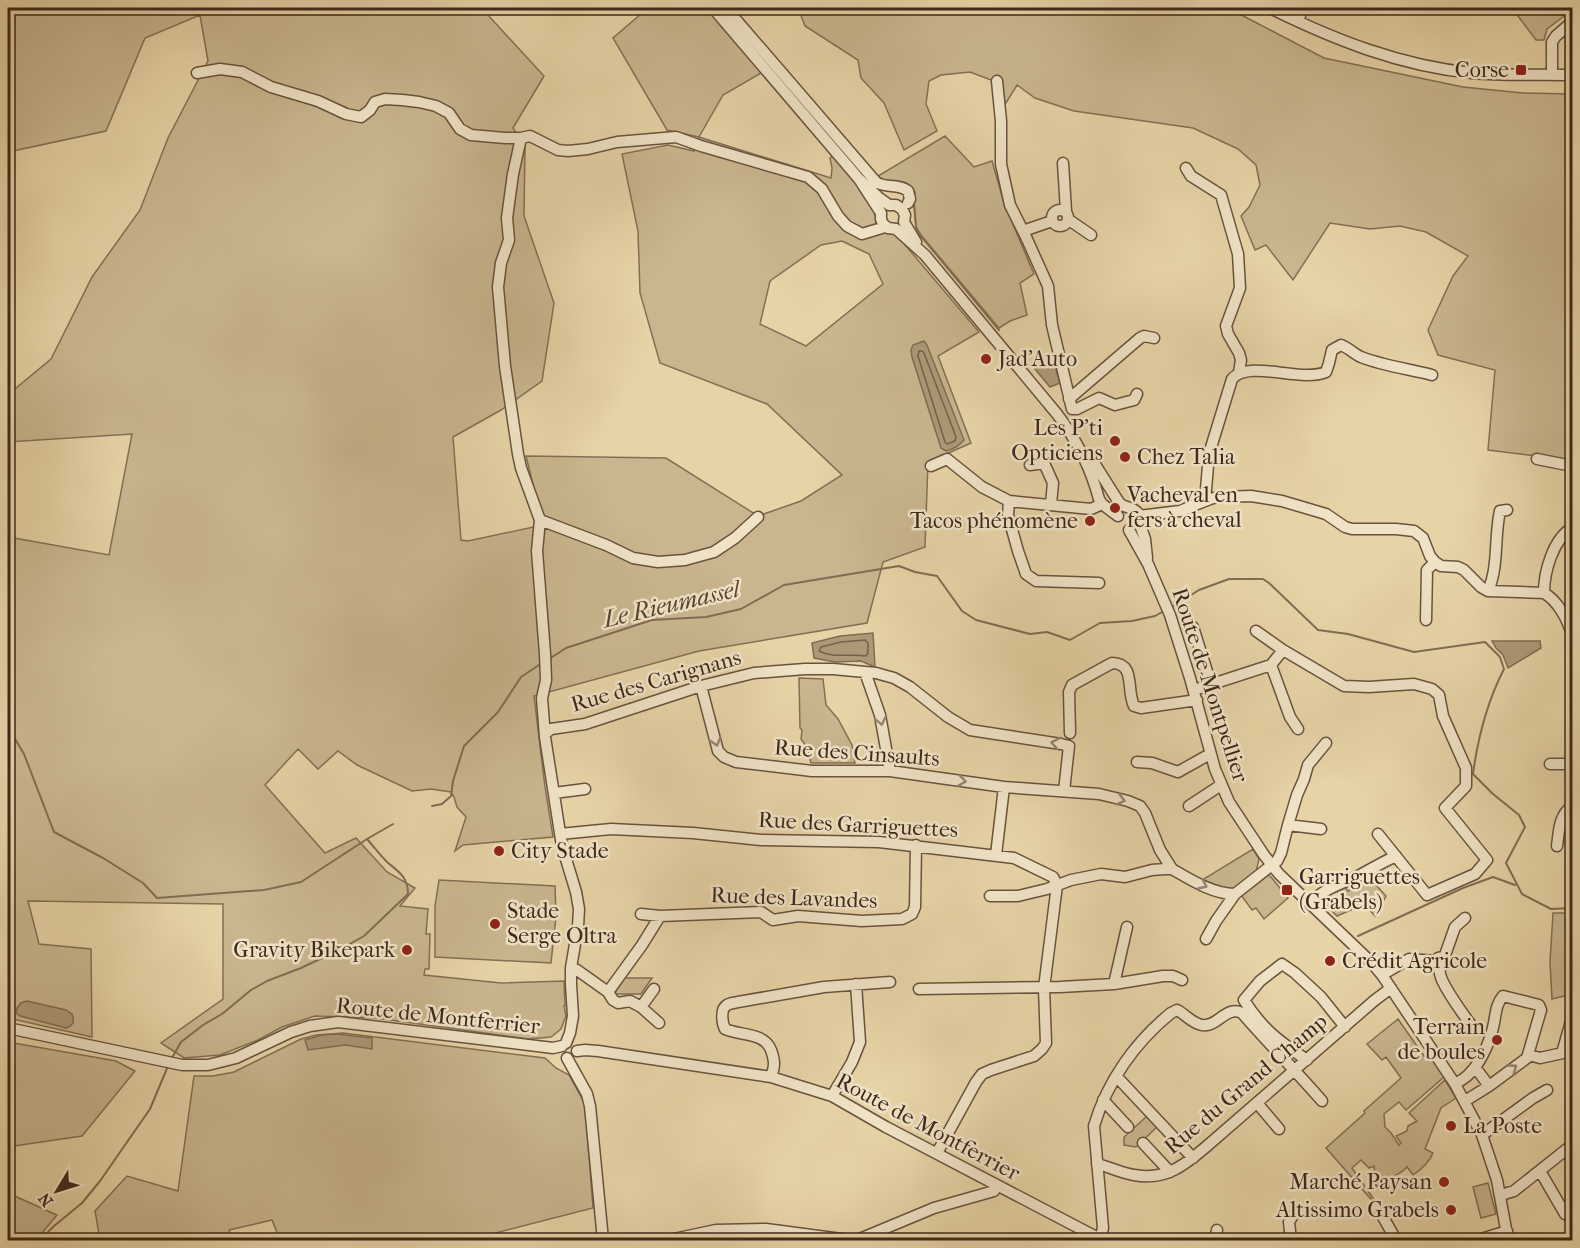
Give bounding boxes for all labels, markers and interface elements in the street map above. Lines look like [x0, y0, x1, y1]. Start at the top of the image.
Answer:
place label: Corse [1455, 57, 1509, 83]
marker: Corse [1514, 63, 1528, 77]
place label: Jad'Auto [996, 346, 1077, 372]
marker: Jad'Auto [979, 352, 993, 366]
place label: Les P'ti Opticiens [1011, 415, 1103, 466]
marker: Les P'ti Opticiens [1108, 434, 1122, 448]
place label: Chez Talia [1137, 444, 1236, 470]
marker: Chez Talia [1118, 450, 1132, 464]
place label: Vacheval en fers à cheval [1126, 482, 1241, 533]
marker: Vacheval en fers à cheval [1108, 501, 1122, 515]
place label: Tacos phénomène [910, 508, 1078, 534]
marker: Tacos phénomène [1083, 514, 1097, 528]
water label: Le Rieumassel [598, 574, 745, 634]
street label: Route de Montpellier [1166, 585, 1254, 786]
street label: Rue des Carignans [568, 644, 744, 718]
one-way arrow [874, 716, 887, 726]
street label: Rue des Cinsaults [773, 734, 941, 772]
one-way arrow [709, 736, 721, 747]
one-way arrow [1051, 737, 1061, 750]
one-way arrow [958, 775, 967, 787]
one-way arrow [1116, 792, 1126, 805]
street label: Rue des Garriguettes [757, 807, 959, 843]
place label: City Stade [511, 838, 609, 864]
marker: City Stade [492, 844, 506, 858]
place label: Garriguettes (Grabels) [1299, 864, 1420, 915]
one-way arrow [1196, 878, 1207, 890]
street label: Rue des Lavandes [710, 882, 878, 914]
marker: Garriguettes (Grabels) [1280, 883, 1294, 897]
place label: Stade Serge Oltra [507, 898, 617, 949]
marker: Stade Serge Oltra [488, 917, 502, 931]
place label: Gravity Bikepark [233, 937, 396, 963]
marker: Gravity Bikepark [400, 943, 414, 957]
place label: Crédit Agricole [1342, 948, 1487, 974]
marker: Crédit Agricole [1323, 954, 1337, 968]
street label: Route de Montferrier [335, 992, 542, 1040]
street label: Rue du Grand Champ [1159, 1008, 1333, 1160]
place label: Terrain de boules [1398, 1014, 1485, 1065]
marker: Terrain de boules [1490, 1033, 1504, 1047]
one-way arrow [1507, 1065, 1518, 1076]
street label: Route de Montferrier [832, 1068, 1025, 1187]
place label: La Poste [1463, 1113, 1542, 1139]
marker: La Poste [1444, 1119, 1458, 1133]
north arrow [27, 1161, 87, 1221]
place label: Marché Paysan [1289, 1169, 1432, 1195]
marker: Marché Paysan [1437, 1175, 1451, 1189]
text: N [34, 1189, 57, 1211]
place label: Altissimo Grabels [1275, 1197, 1439, 1223]
marker: Altissimo Grabels [1444, 1203, 1458, 1217]

